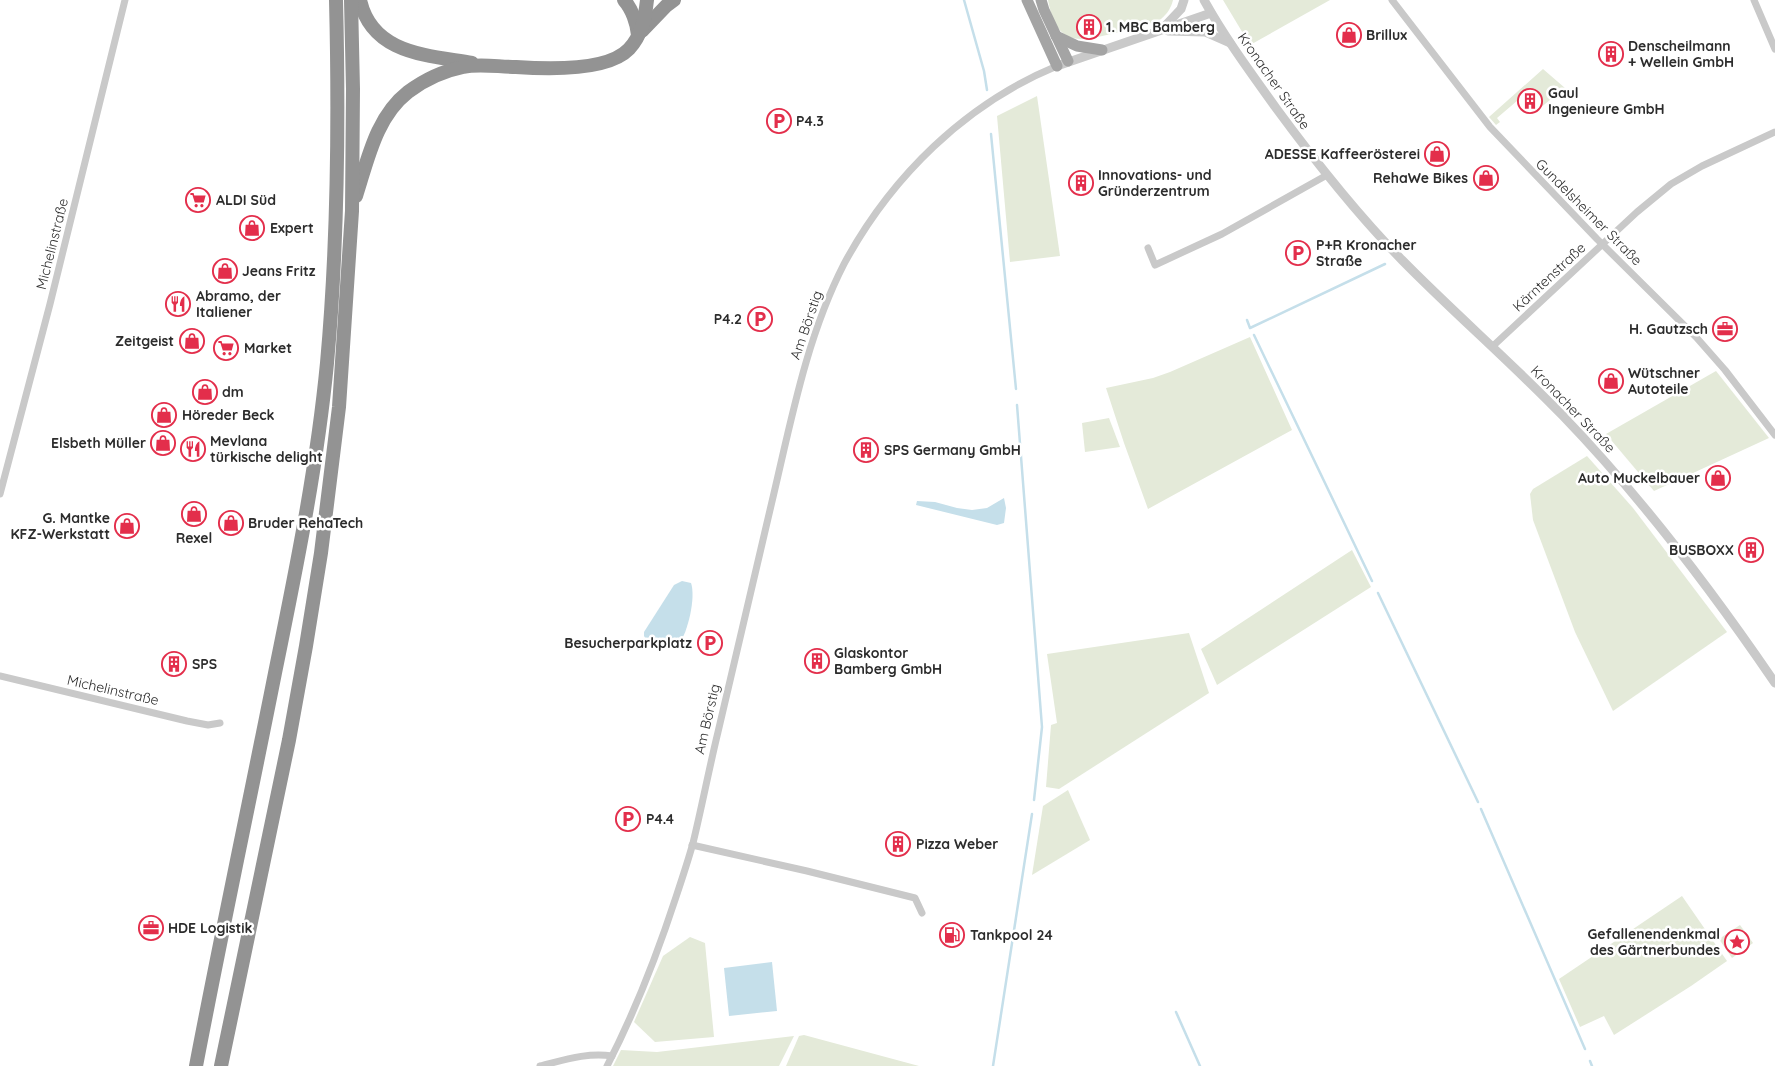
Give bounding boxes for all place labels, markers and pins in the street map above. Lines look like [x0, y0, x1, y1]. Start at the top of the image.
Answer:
building icon: 1. MBC Bamberg [1076, 14, 1102, 40]
place label: 1. MBC Bamberg [1106, 18, 1215, 36]
shop icon: Brillux [1336, 22, 1362, 48]
place label: Brillux [1366, 26, 1407, 44]
place label: Denscheilmann + Wellein GmbH [1628, 37, 1734, 71]
building icon: Denscheilmann + Wellein GmbH [1598, 41, 1624, 67]
place label: Gaul Ingenieure GmbH [1548, 84, 1665, 118]
building icon: Gaul Ingenieure GmbH [1517, 88, 1543, 114]
parking icon: P4.3 [766, 108, 792, 134]
place label: P4.3 [796, 112, 824, 130]
shop icon: ADESSE Kaffeerösterei [1424, 141, 1450, 167]
place label: ADESSE Kaffeerösterei [1265, 145, 1420, 163]
shop icon: RehaWe Bikes [1473, 165, 1499, 191]
place label: Innovations- und Gründerzentrum [1098, 166, 1212, 200]
place label: RehaWe Bikes [1373, 169, 1468, 187]
building icon: Innovations- und Gründerzentrum [1068, 170, 1094, 196]
supermarket icon: ALDI Süd [185, 187, 211, 213]
place label: ALDI Süd [216, 191, 276, 209]
shop icon: Expert [239, 215, 265, 241]
place label: Expert [270, 219, 314, 237]
place label: P+R Kronacher Straße [1316, 236, 1417, 270]
parking icon: P+R Kronacher Straße [1285, 240, 1311, 266]
shop icon: Jeans Fritz [212, 258, 238, 284]
place label: Jeans Fritz [242, 262, 316, 280]
place label: Abramo, der Italiener [196, 287, 281, 321]
restaurant icon: Abramo, der Italiener [165, 291, 191, 317]
parking icon: P4.2 [747, 306, 773, 332]
place label: P4.2 [714, 310, 742, 328]
office icon: H. Gautzsch [1712, 316, 1738, 342]
place label: H. Gautzsch [1629, 320, 1708, 338]
shop icon: Zeitgeist [179, 328, 205, 354]
place label: Zeitgeist [115, 332, 174, 350]
supermarket icon: Market [213, 335, 239, 361]
place label: Market [244, 339, 292, 357]
place label: Wütschner Autoteile [1628, 364, 1700, 398]
shop icon: Wütschner Autoteile [1598, 368, 1624, 394]
shop icon: dm [192, 379, 218, 405]
place label: dm [222, 383, 244, 401]
shop icon: Höreder Beck [151, 402, 177, 428]
place label: Höreder Beck [182, 406, 275, 424]
shop icon: Elsbeth Müller [150, 430, 176, 456]
place label: Mevlana türkische delight [210, 432, 323, 466]
place label: Elsbeth Müller [51, 434, 146, 452]
restaurant icon: Mevlana türkische delight [180, 436, 206, 462]
building icon: SPS Germany GmbH [853, 437, 879, 463]
place label: SPS Germany GmbH [884, 441, 1021, 459]
shop icon: Auto Muckelbauer [1705, 465, 1731, 491]
place label: Auto Muckelbauer [1578, 469, 1700, 487]
shop icon: Rexel [181, 501, 207, 527]
place label: G. Mantke KFZ-Werkstatt [10, 509, 110, 543]
shop icon: Bruder RehaTech [218, 510, 244, 536]
shop icon: G. Mantke KFZ-Werkstatt [114, 513, 140, 539]
place label: Bruder RehaTech [248, 514, 363, 532]
place label: Rexel [176, 529, 212, 547]
building icon: BUSBOXX [1738, 537, 1764, 563]
place label: BUSBOXX [1669, 541, 1734, 559]
parking icon: Besucherparkplatz [697, 630, 723, 656]
place label: Besucherparkplatz [564, 634, 692, 652]
place label: Glaskontor Bamberg GmbH [834, 644, 942, 678]
building icon: Glaskontor Bamberg GmbH [804, 648, 830, 674]
building icon: SPS [161, 651, 187, 677]
place label: SPS [192, 655, 217, 673]
parking icon: P4.4 [615, 806, 641, 832]
place label: P4.4 [646, 810, 674, 828]
building icon: Pizza Weber [885, 831, 911, 857]
place label: Pizza Weber [916, 835, 998, 853]
office icon: HDE Logistik [138, 915, 164, 941]
place label: HDE Logistik [168, 919, 253, 937]
fuel station icon: Tankpool 24 [939, 922, 965, 948]
place label: Gefallenendenkmal des Gärtnerbundes [1588, 925, 1720, 959]
place label: Tankpool 24 [970, 926, 1053, 944]
place icon: Gefallenendenkmal des Gärtnerbundes [1724, 929, 1750, 955]

